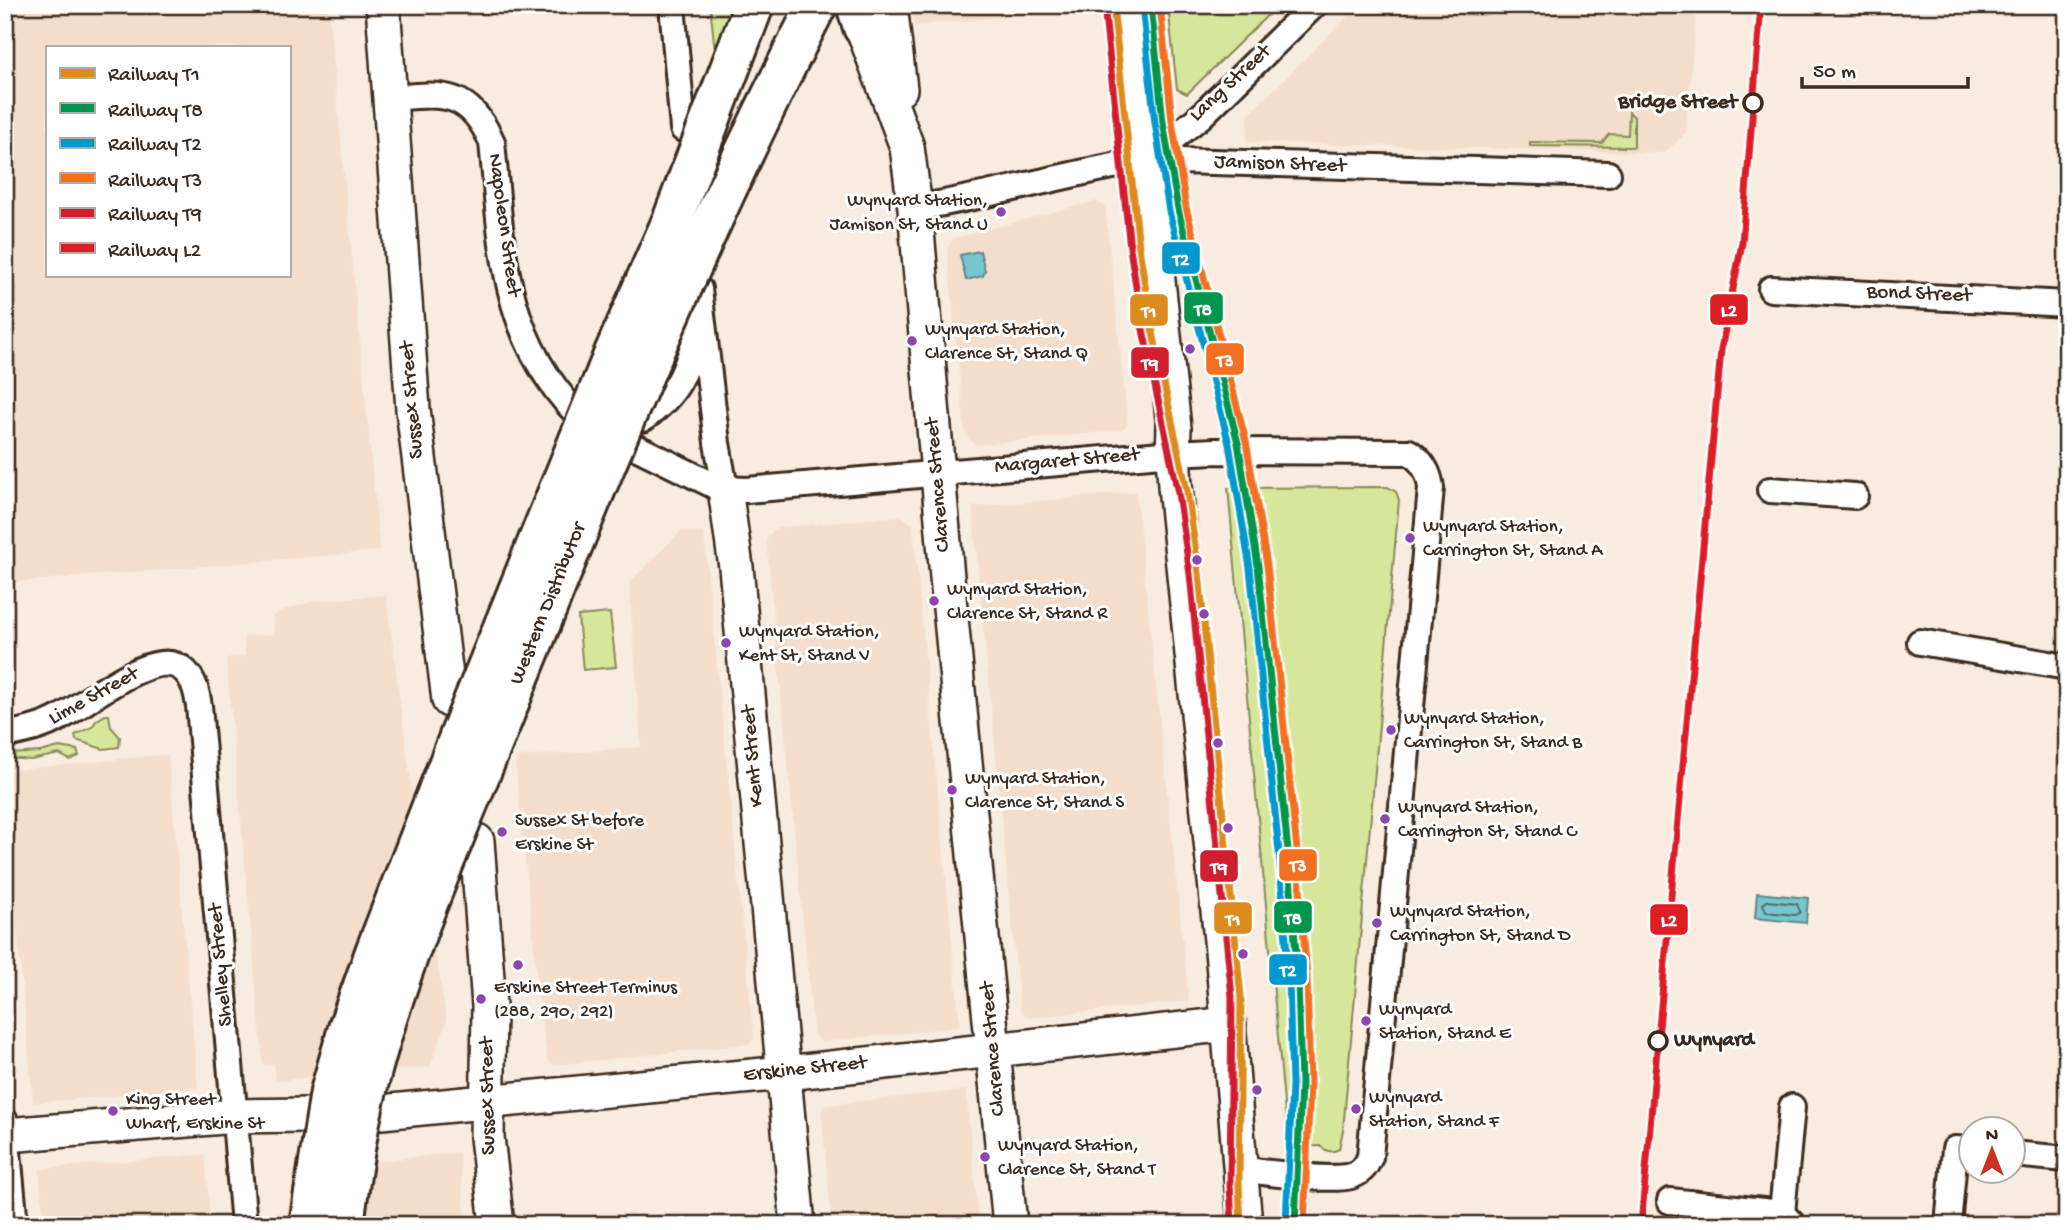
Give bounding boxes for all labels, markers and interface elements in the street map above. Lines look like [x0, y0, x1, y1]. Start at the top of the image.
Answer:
street label: Lang Street [1185, 38, 1279, 128]
legend [46, 46, 290, 276]
scale bar [1802, 46, 1969, 90]
text: 50 m [1813, 61, 1856, 86]
text: Railway T1 [108, 64, 200, 89]
place label: Bridge Street [1617, 91, 1739, 116]
marker: Bridge Street [1743, 93, 1763, 113]
text: Railway T8 [108, 100, 203, 125]
text: Railway T2 [108, 134, 201, 159]
street label: Jamison Street [1214, 150, 1349, 180]
street label: Napoleon Street [481, 152, 526, 300]
text: Railway T3 [108, 170, 202, 195]
place label: Wynyard Station, Jamison St, Stand U [830, 190, 988, 237]
text: Railway T9 [108, 204, 202, 229]
marker: Wynyard Station, Jamison St, Stand U [994, 205, 1008, 219]
text: Railway L2 [108, 240, 201, 265]
line badge: T2 [1161, 241, 1201, 275]
text: T2 [1171, 250, 1190, 273]
street label: Bond Street [1865, 281, 1974, 309]
line badge: T8 [1183, 291, 1224, 325]
line badge: T1 [1129, 293, 1169, 327]
line badge: L2 [1709, 293, 1749, 326]
text: T8 [1192, 300, 1212, 323]
text: L2 [1721, 301, 1738, 324]
text: T1 [1140, 302, 1156, 325]
place label: Wynyard Station, Clarence St, Stand Q [925, 319, 1088, 366]
marker: Wynyard Station, Clarence St, Stand Q [905, 334, 919, 348]
street label: Sussex Street [395, 338, 431, 460]
unlabelled marker [1183, 342, 1197, 356]
line badge: T3 [1205, 342, 1245, 376]
line badge: T9 [1130, 346, 1170, 379]
text: T3 [1214, 351, 1234, 374]
text: T9 [1140, 354, 1159, 377]
street label: Clarence Street [920, 414, 957, 553]
street label: Margaret Street [994, 443, 1143, 481]
place label: Wynyard Station, Carrington St, Stand A [1423, 516, 1604, 563]
street label: Western Distributor [505, 518, 594, 689]
marker: Wynyard Station, Carrington St, Stand A [1403, 531, 1417, 545]
unlabelled marker [1190, 553, 1204, 567]
place label: Wynyard Station, Clarence St, Stand R [947, 579, 1108, 626]
marker: Wynyard Station, Clarence St, Stand R [927, 594, 941, 608]
unlabelled marker [1197, 607, 1211, 621]
place label: Wynyard Station, Kent St, Stand V [739, 621, 880, 668]
marker: Wynyard Station, Kent St, Stand V [719, 636, 733, 650]
street label: Lime Street [45, 661, 145, 732]
street label: Kent Street [737, 702, 771, 808]
place label: Wynyard Station, Carrington St, Stand B [1404, 708, 1583, 755]
marker: Wynyard Station, Carrington St, Stand B [1384, 723, 1398, 737]
unlabelled marker [1211, 736, 1225, 750]
place label: Wynyard Station, Clarence St, Stand S [965, 768, 1124, 815]
marker: Wynyard Station, Clarence St, Stand S [945, 783, 959, 797]
place label: Wynyard Station, Carrington St, Stand C [1398, 797, 1578, 844]
place label: Sussex St before Erskine St [515, 810, 644, 857]
marker: Wynyard Station, Carrington St, Stand C [1378, 812, 1392, 826]
unlabelled marker [1221, 821, 1235, 835]
marker: Sussex St before Erskine St [495, 825, 509, 839]
line badge: T3 [1278, 848, 1318, 882]
line badge: T9 [1199, 849, 1239, 883]
text: T3 [1287, 856, 1307, 879]
text: T9 [1209, 858, 1228, 881]
street label: Shelley Street [204, 900, 240, 1027]
line badge: T8 [1273, 900, 1313, 934]
line badge: T1 [1213, 901, 1253, 935]
place label: Wynyard Station, Carrington St, Stand D [1390, 901, 1571, 948]
line badge: L2 [1649, 903, 1689, 936]
text: T8 [1282, 909, 1302, 932]
text: T1 [1224, 910, 1240, 933]
text: L2 [1661, 911, 1678, 934]
marker: Wynyard Station, Carrington St, Stand D [1370, 916, 1384, 930]
unlabelled marker [1236, 947, 1250, 961]
line badge: T2 [1268, 953, 1308, 986]
unlabelled marker [511, 958, 525, 972]
text: T2 [1278, 961, 1297, 984]
place label: Erskine Street Terminus (288, 290, 292) [494, 977, 678, 1024]
street label: Clarence Street [975, 978, 1012, 1117]
marker: Erskine Street Terminus (288, 290, 292) [474, 992, 488, 1006]
place label: Wynyard Station, Stand E [1379, 999, 1512, 1046]
marker: Wynyard Station, Stand E [1359, 1014, 1373, 1028]
place label: Wynyard [1673, 1029, 1757, 1054]
marker: Wynyard [1648, 1031, 1668, 1051]
street label: Sussex Street [475, 1034, 503, 1155]
street label: Erskine Street [742, 1051, 870, 1089]
unlabelled marker [1250, 1083, 1264, 1097]
place label: Wynyard Station, Stand F [1369, 1087, 1500, 1134]
place label: King Street Wharf, Erskine St [126, 1089, 266, 1136]
marker: Wynyard Station, Stand F [1349, 1102, 1363, 1116]
marker: King Street Wharf, Erskine St [106, 1104, 120, 1118]
north arrow [1956, 1114, 2026, 1184]
text: N [1986, 1125, 1998, 1148]
place label: Wynyard Station, Clarence St, Stand T [998, 1135, 1156, 1182]
marker: Wynyard Station, Clarence St, Stand T [978, 1150, 992, 1164]

